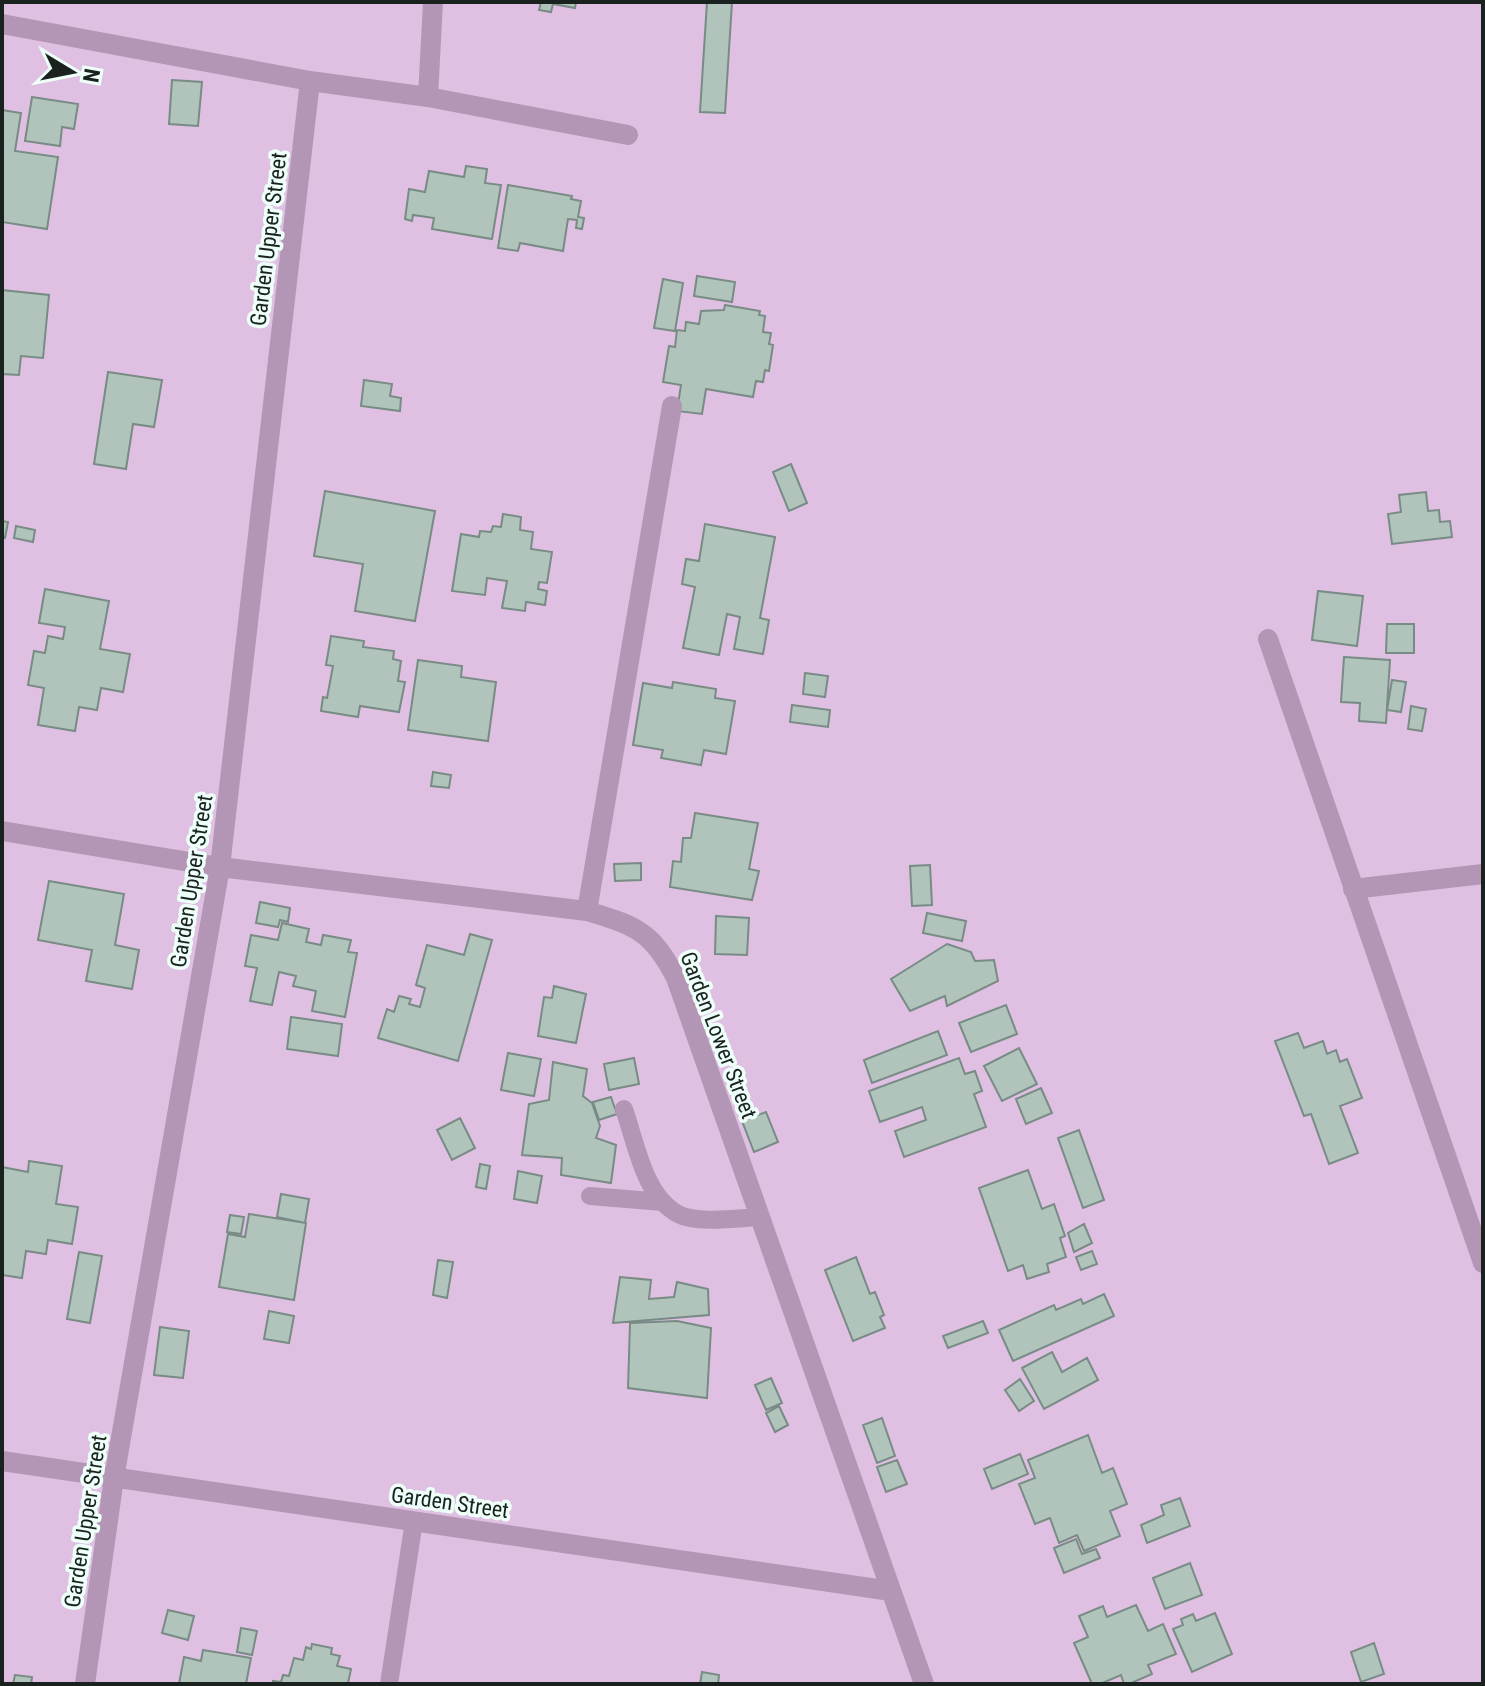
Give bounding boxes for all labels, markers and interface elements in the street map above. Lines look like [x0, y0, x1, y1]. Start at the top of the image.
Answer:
north arrow [32, 32, 112, 112]
text: N [78, 67, 105, 84]
street label: Garden Upper Street [245, 151, 292, 327]
street label: Garden Upper Street [165, 793, 217, 969]
street label: Garden Lower Street [675, 948, 762, 1122]
street label: Garden Upper Street [59, 1433, 111, 1609]
street label: Garden Street [390, 1482, 510, 1523]

